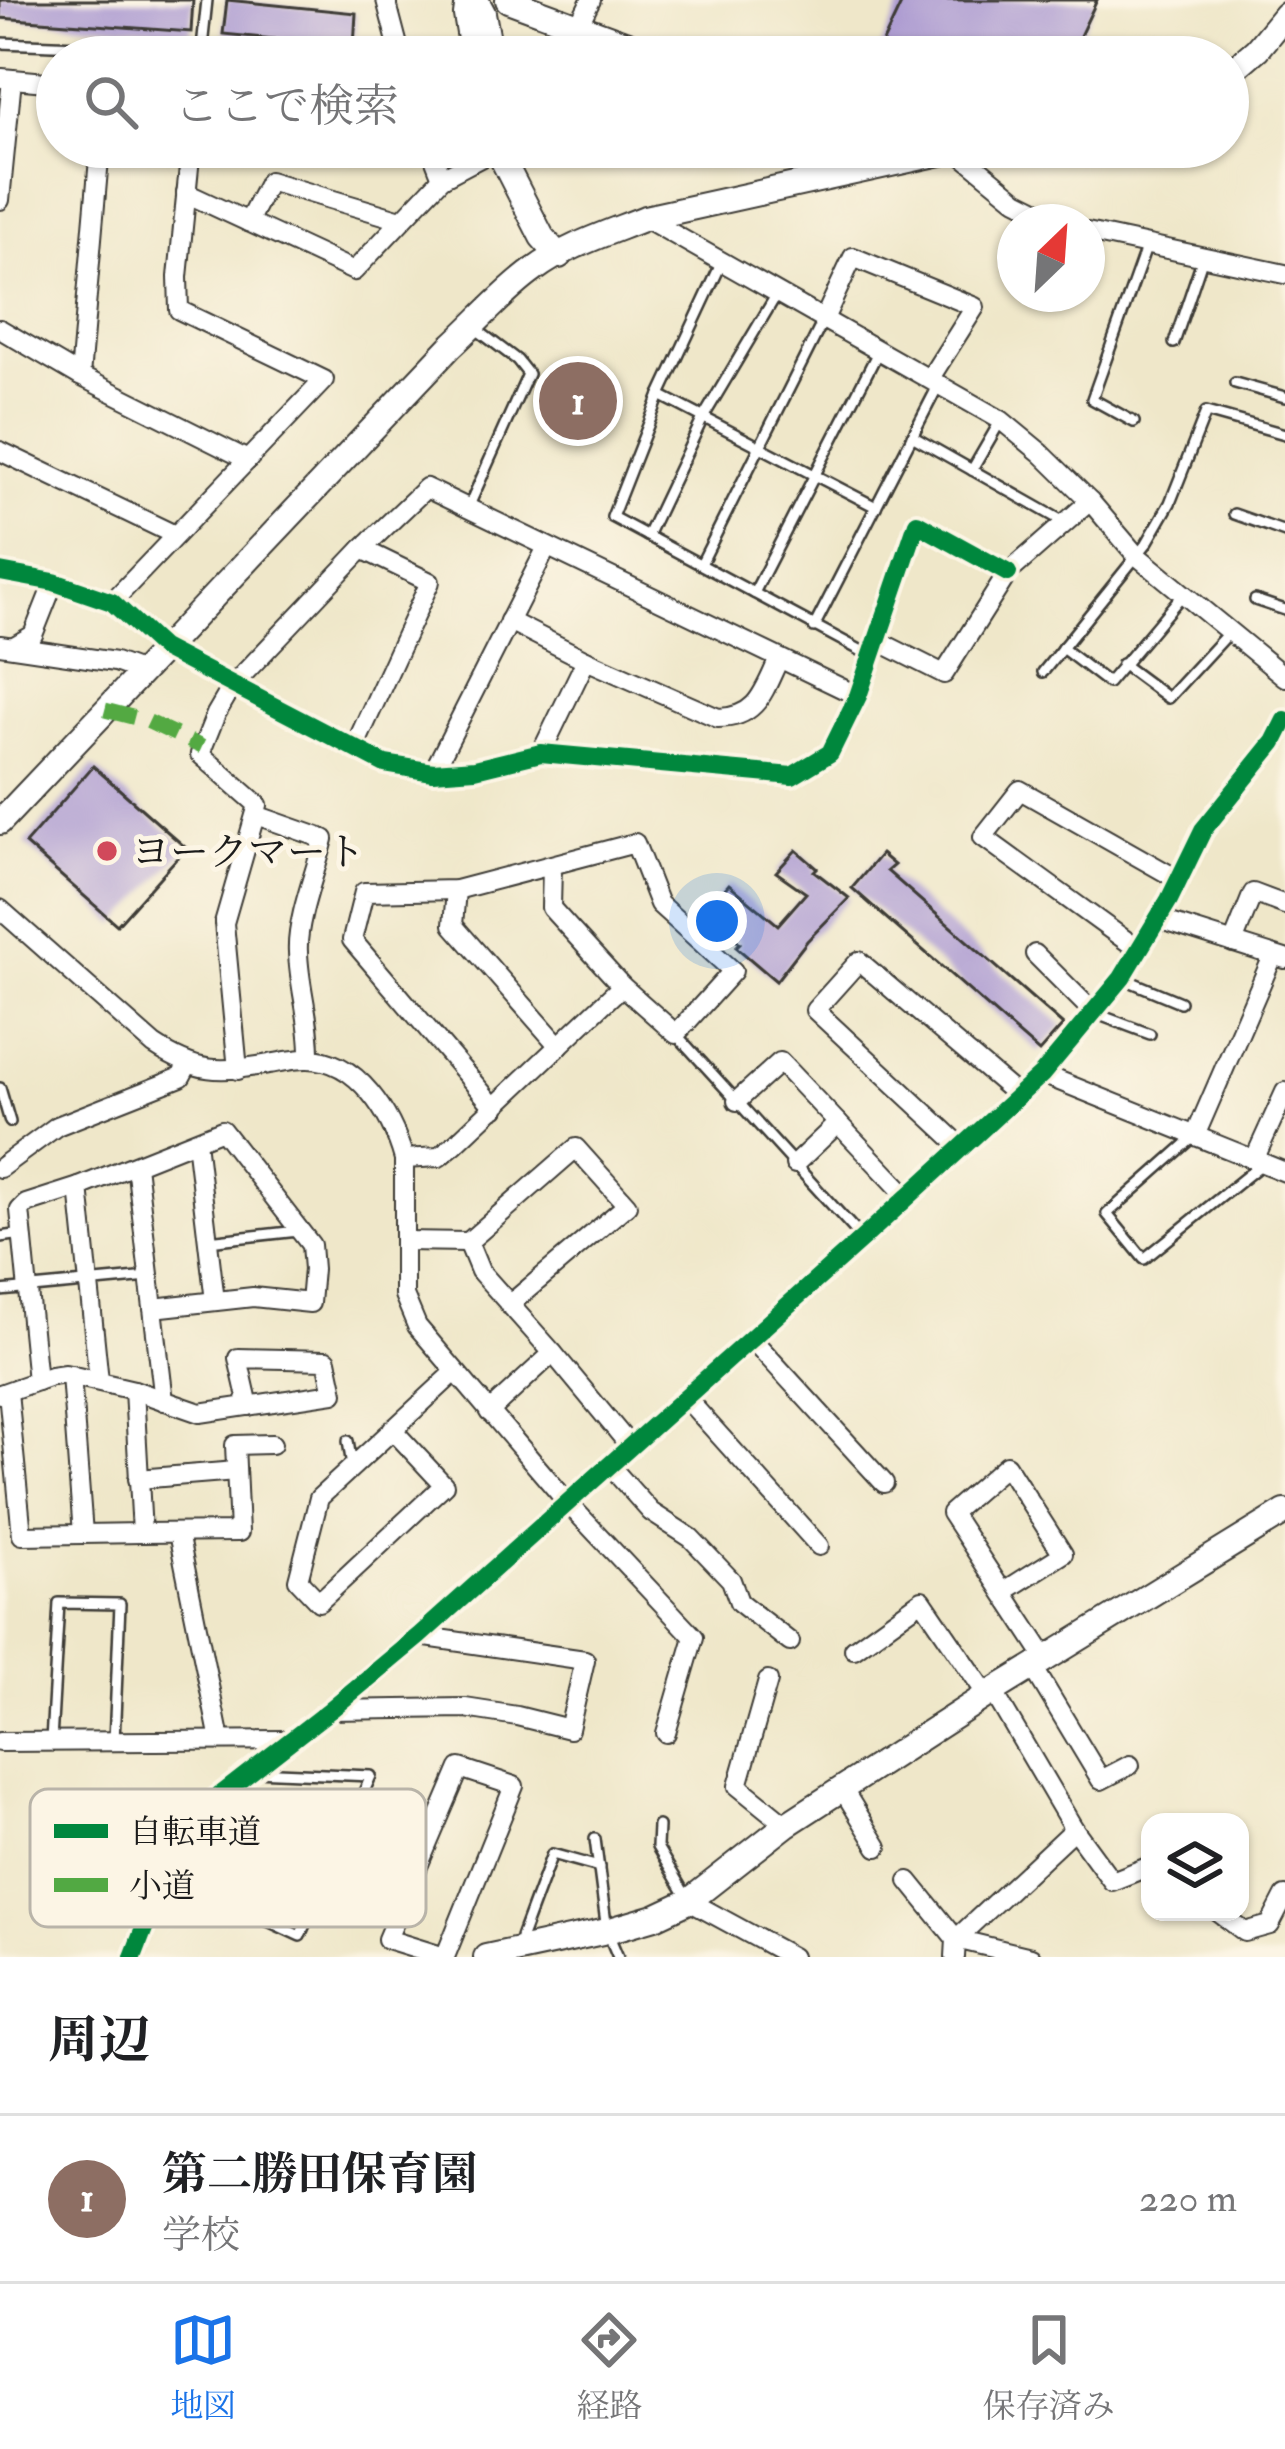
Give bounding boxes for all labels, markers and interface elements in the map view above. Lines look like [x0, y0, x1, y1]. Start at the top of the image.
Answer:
search box [36, 36, 1249, 168]
icon: search [78, 69, 144, 135]
text: ここで検索 [174, 79, 399, 135]
north arrow [997, 204, 1105, 312]
pin: 1 [539, 356, 617, 446]
place label: ヨークマート [131, 828, 365, 877]
marker: ヨークマート [94, 838, 120, 864]
your location [687, 891, 747, 951]
legend [30, 1789, 426, 1927]
text: 自転車道 [129, 1812, 261, 1853]
map controls [1141, 1813, 1249, 1921]
button: layers [1141, 1813, 1249, 1921]
text: 小道 [129, 1866, 195, 1907]
text: 周辺 [48, 2009, 150, 2073]
text: 第二勝田保育園 [162, 2147, 477, 2203]
text: 1 [80, 2174, 94, 2223]
text: 220 m [1139, 2174, 1237, 2223]
text: 学校 [162, 2211, 240, 2260]
tab: 地図 [170, 2307, 236, 2427]
tab: 経路 [576, 2307, 642, 2427]
tab: 保存済み [983, 2307, 1115, 2427]

